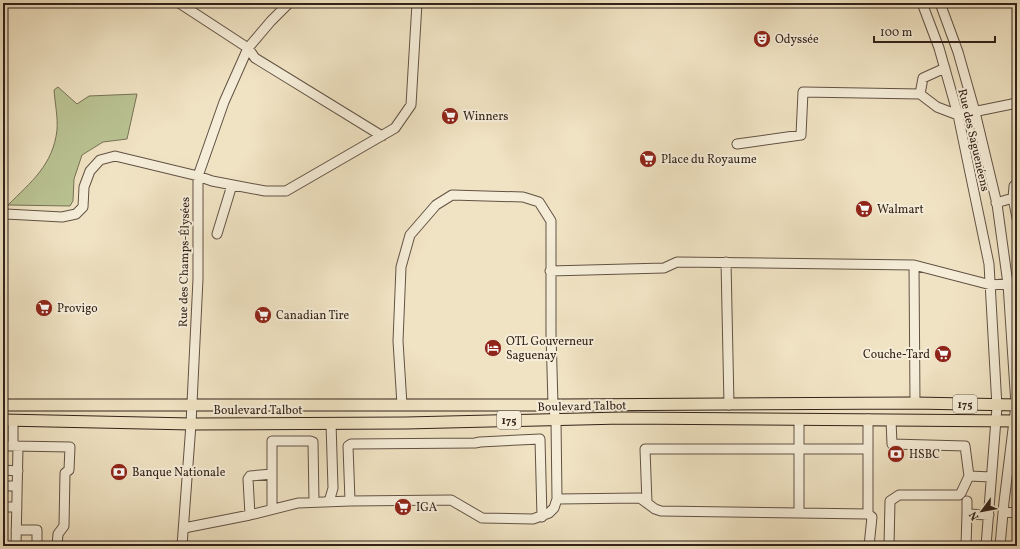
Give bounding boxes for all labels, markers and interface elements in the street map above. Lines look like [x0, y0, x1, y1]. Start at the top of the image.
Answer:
scale bar [874, 18, 995, 44]
text: 100 m [880, 25, 913, 41]
theatre icon: Odyssée [752, 29, 772, 49]
place label: Odyssée [775, 32, 819, 48]
street label: Rue des Saguenéens [953, 87, 993, 193]
supermarket icon: Winners [440, 106, 460, 126]
place label: Winners [463, 109, 508, 125]
supermarket icon: Place du Royaume [638, 149, 658, 169]
place label: Place du Royaume [661, 152, 757, 168]
street label: Rue des Champs-Élysées [175, 197, 194, 327]
supermarket icon: Walmart [854, 199, 874, 219]
place label: Walmart [877, 202, 924, 218]
supermarket icon: Provigo [34, 298, 54, 318]
place label: Provigo [57, 301, 98, 317]
supermarket icon: Canadian Tire [253, 305, 273, 325]
place label: Canadian Tire [276, 308, 350, 324]
place label: OTL Gouverneur Saguenay [506, 334, 594, 364]
hotel icon: OTL Gouverneur Saguenay [483, 338, 503, 358]
supermarket icon: Couche-Tard [933, 344, 953, 364]
place label: Couche-Tard [863, 347, 930, 363]
road number: 175 [953, 395, 977, 413]
street label: Boulevard Talbot [537, 398, 627, 416]
street label: Boulevard Talbot [214, 403, 302, 419]
road number: 175 [497, 411, 521, 429]
bank icon: HSBC [886, 444, 906, 464]
place label: HSBC [909, 447, 940, 463]
bank icon: Banque Nationale [109, 462, 129, 482]
place label: Banque Nationale [132, 465, 226, 481]
north arrow [962, 491, 1002, 531]
supermarket icon: IGA [393, 497, 413, 517]
place label: IGA [416, 500, 438, 516]
text: N [966, 508, 983, 523]

